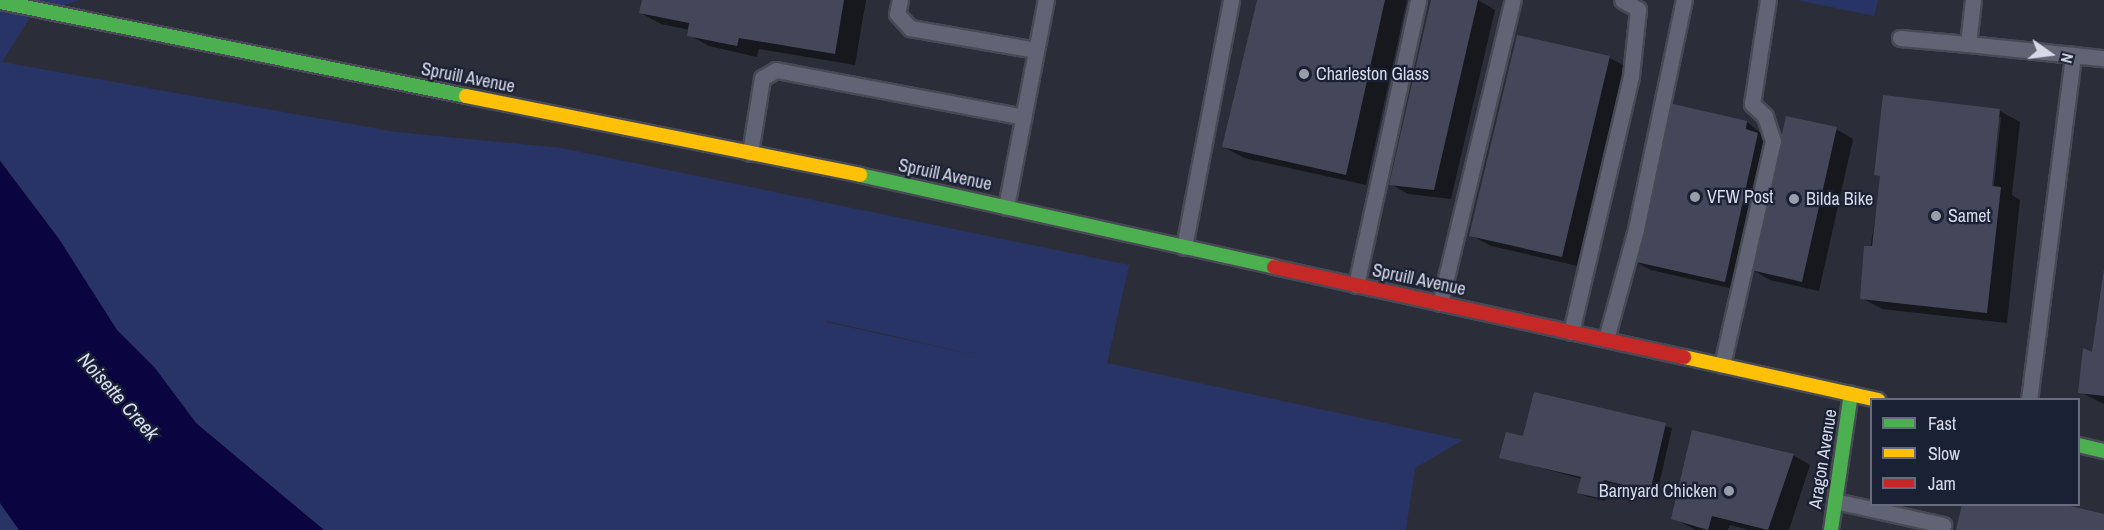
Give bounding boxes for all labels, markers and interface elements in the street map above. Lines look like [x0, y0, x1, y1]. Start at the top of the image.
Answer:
north arrow [2020, 24, 2080, 84]
text: N [2056, 51, 2079, 66]
street label: Spruill Avenue [419, 58, 517, 98]
place label: Charleston Glass [1316, 63, 1429, 85]
marker: Charleston Glass [1297, 67, 1311, 81]
street label: Spruill Avenue [896, 154, 994, 196]
place label: VFW Post [1707, 186, 1773, 208]
place label: Bilda Bike [1806, 188, 1873, 210]
marker: VFW Post [1688, 190, 1702, 204]
marker: Bilda Bike [1787, 192, 1801, 206]
place label: Samet [1948, 205, 1991, 227]
marker: Samet [1929, 209, 1943, 223]
street label: Spruill Avenue [1370, 259, 1468, 301]
water label: Noisette Creek [73, 347, 165, 445]
legend [1870, 398, 2080, 506]
street label: Aragon Avenue [1804, 407, 1842, 511]
text: Fast [1928, 411, 1956, 436]
text: Slow [1928, 441, 1960, 466]
text: Jam [1928, 471, 1956, 496]
place label: Barnyard Chicken [1599, 480, 1717, 502]
marker: Barnyard Chicken [1722, 484, 1736, 498]

